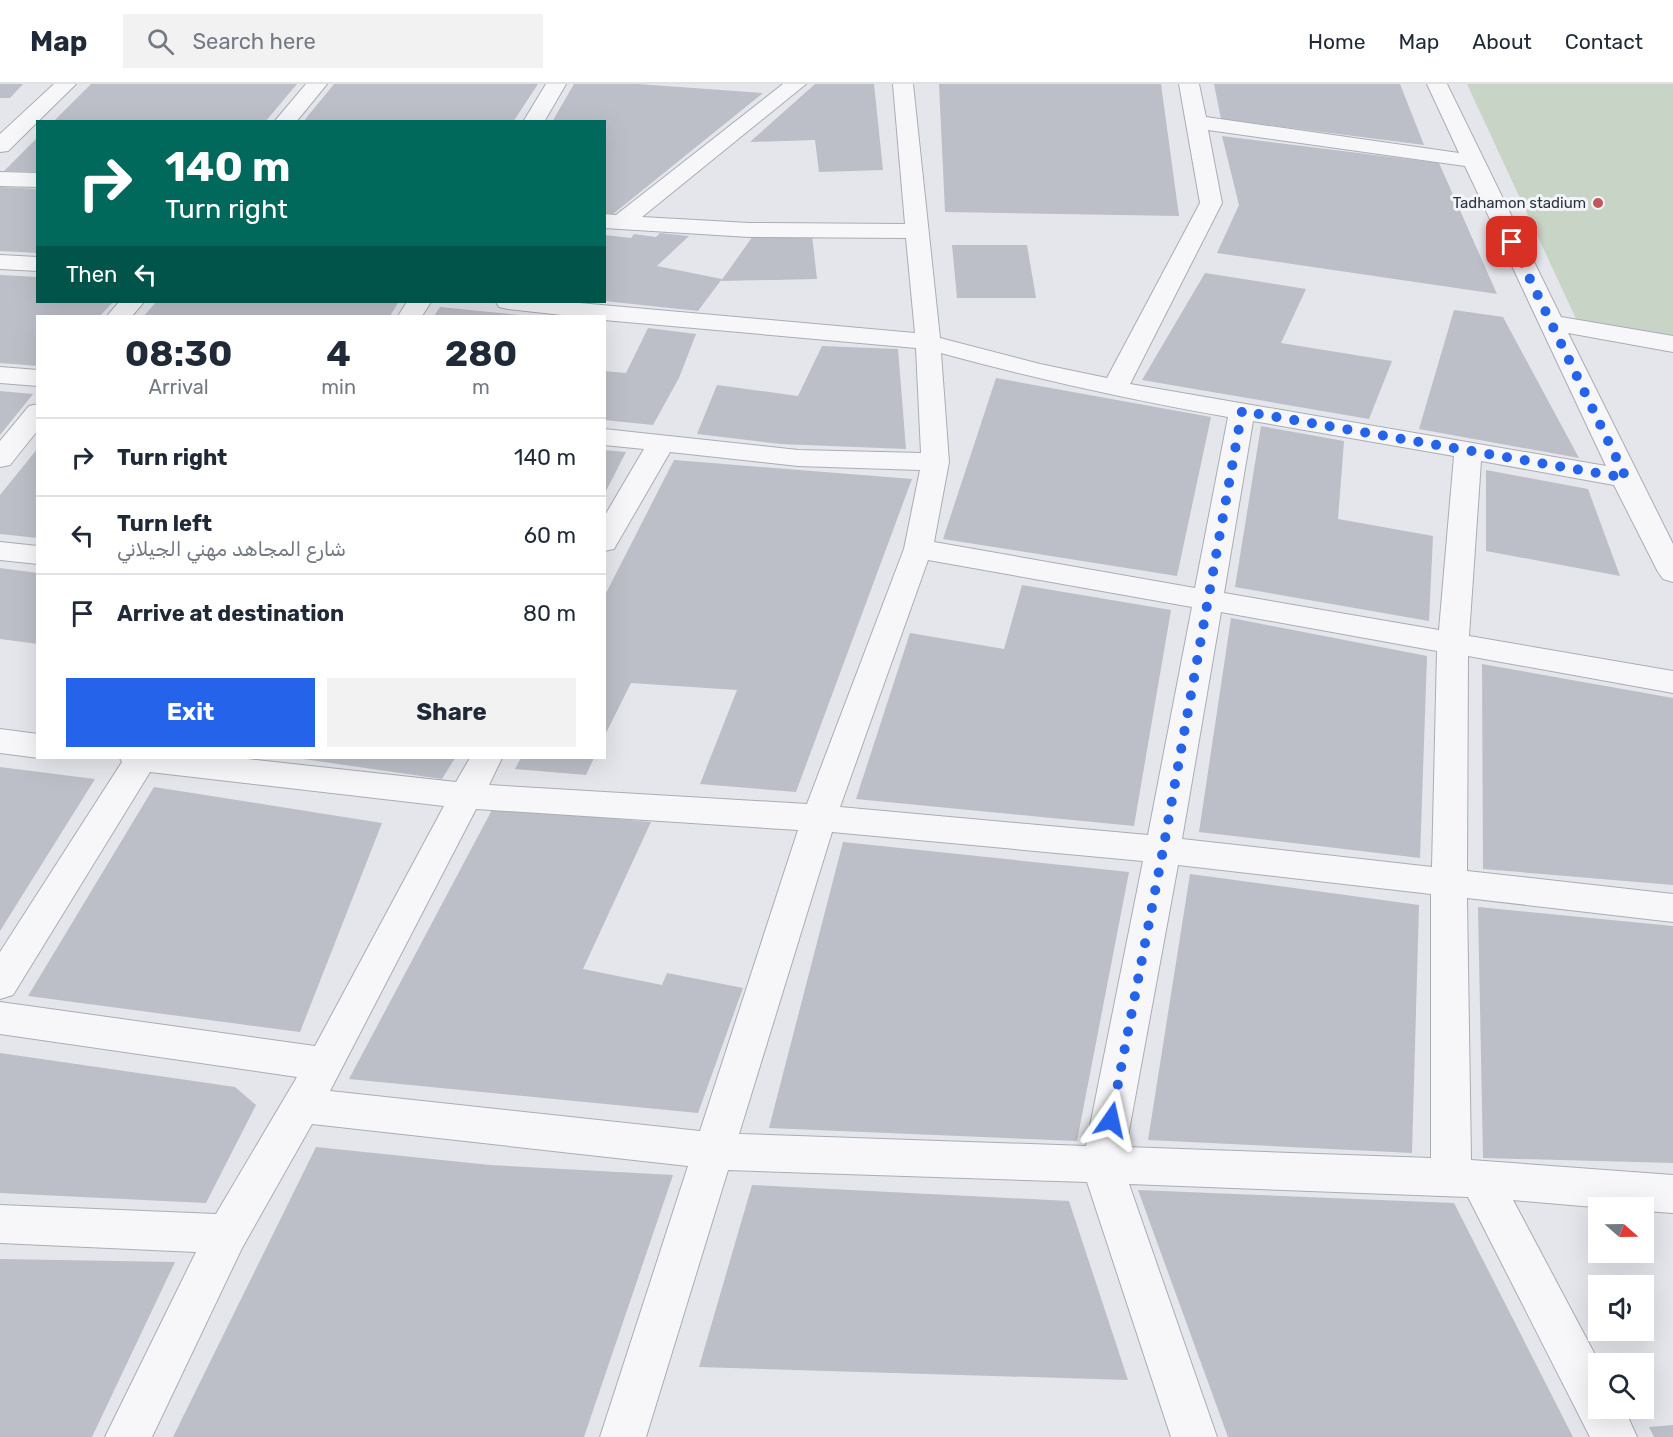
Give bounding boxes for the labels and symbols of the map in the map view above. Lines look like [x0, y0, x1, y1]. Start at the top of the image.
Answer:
place label: Tadhamon stadium [1453, 194, 1586, 212]
marker: Tadhamon stadium [1591, 196, 1605, 210]
pin [1486, 216, 1537, 267]
position arrow [1079, 1088, 1143, 1152]
north arrow [1588, 1197, 1654, 1263]

